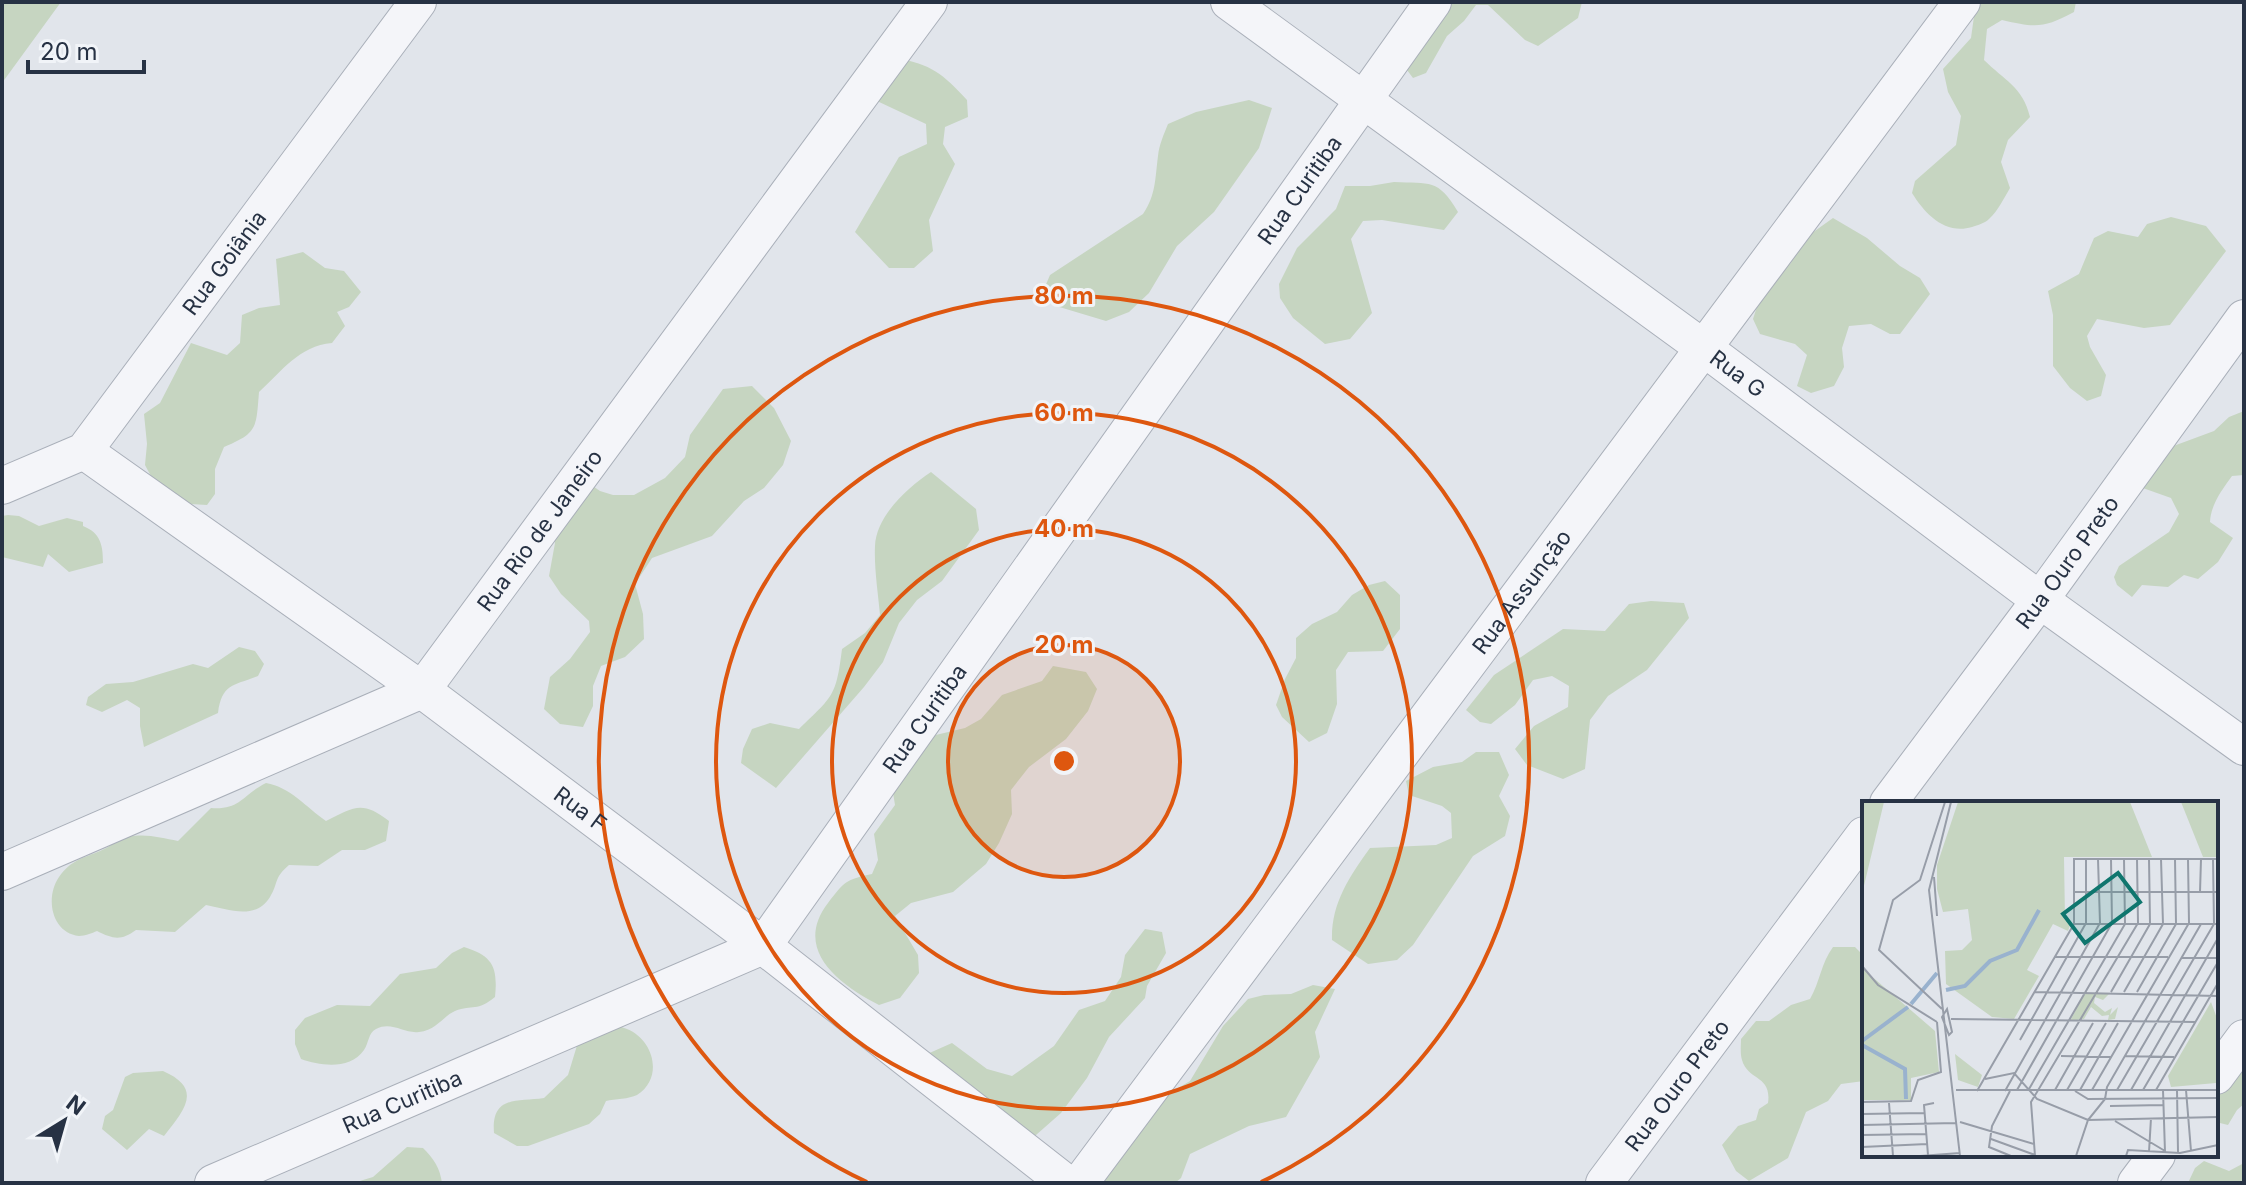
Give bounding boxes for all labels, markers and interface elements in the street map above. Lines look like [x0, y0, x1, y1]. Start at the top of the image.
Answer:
scale bar [28, 24, 144, 74]
text: 20 m [40, 37, 98, 66]
street label: Rua Curitiba [1252, 130, 1347, 249]
street label: Rua Goiânia [177, 205, 272, 320]
text: 80 m [1034, 281, 1094, 310]
street label: Rua G [1705, 345, 1770, 403]
text: 60 m [1034, 398, 1094, 427]
street label: Rua Rio de Janeiro [472, 444, 608, 616]
street label: Rua Ouro Preto [2010, 491, 2124, 634]
text: 40 m [1034, 514, 1094, 543]
street label: Rua Assunção [1467, 524, 1576, 659]
text: 20 m [1035, 630, 1093, 659]
street label: Rua Curitiba [877, 659, 972, 778]
centre of rings [1050, 747, 1078, 775]
street label: Rua F [549, 781, 612, 837]
inset map [1862, 801, 2218, 1157]
street label: Rua Ouro Preto [1619, 1014, 1735, 1156]
street label: Rua Curitiba [339, 1064, 466, 1139]
north arrow [24, 1081, 104, 1161]
text: N [62, 1090, 91, 1120]

